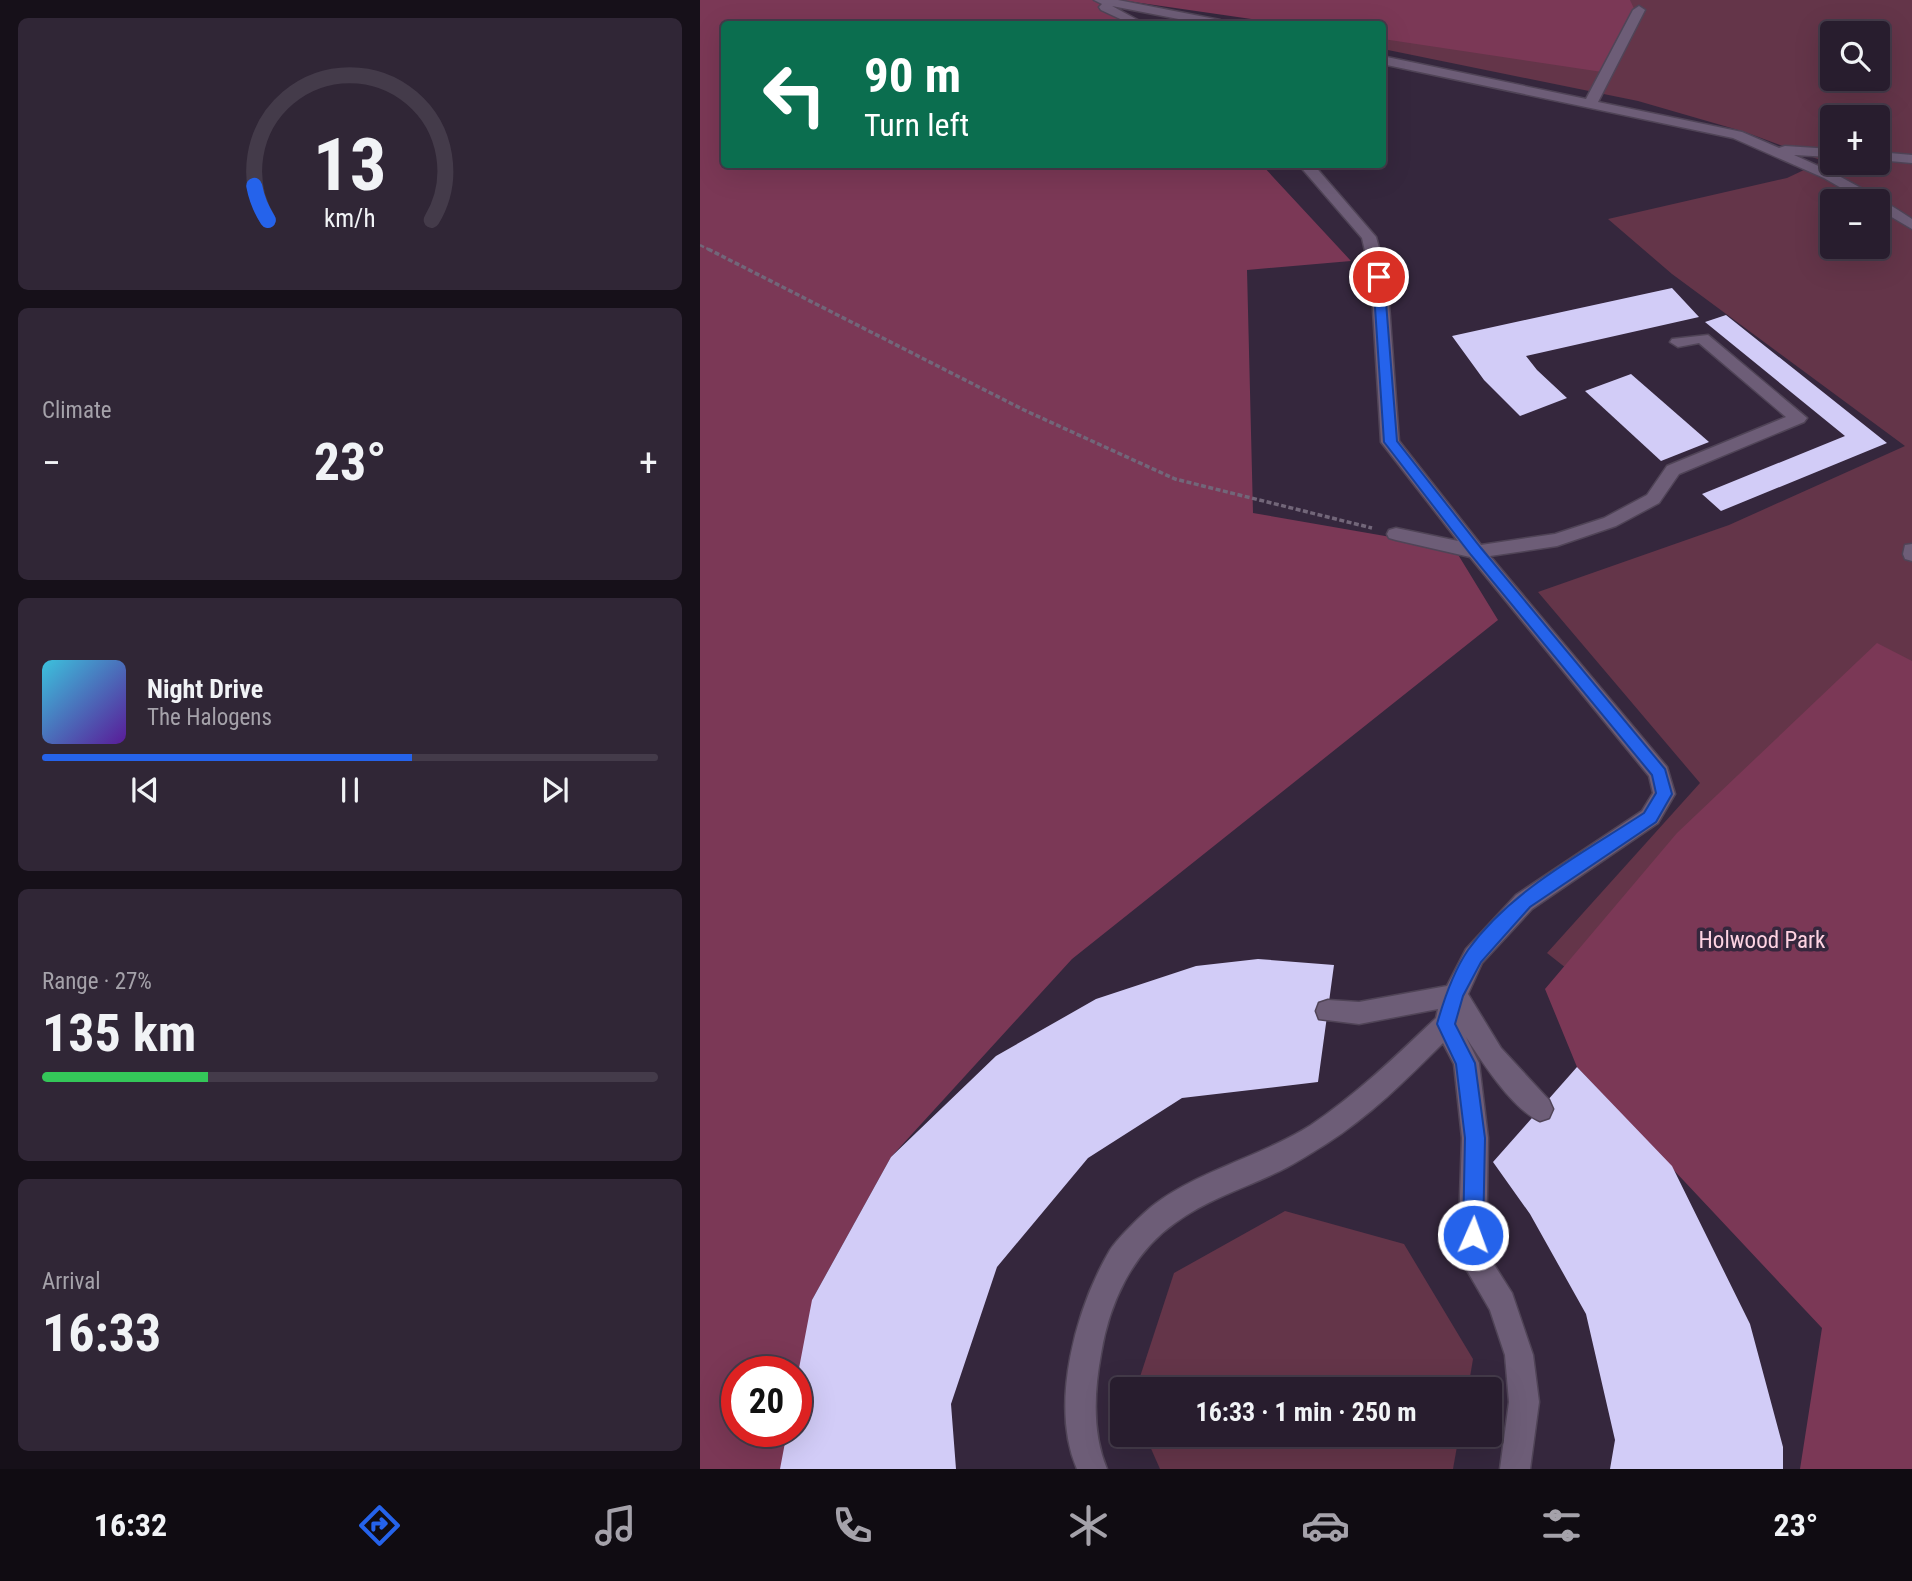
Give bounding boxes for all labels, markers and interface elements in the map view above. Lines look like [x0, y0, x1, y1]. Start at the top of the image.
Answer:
map controls [1820, 21, 1890, 259]
button: search [1820, 21, 1890, 91]
text: 90 m [864, 47, 961, 104]
icon: left [749, 49, 840, 140]
button: + [1820, 105, 1890, 175]
text: Turn left [864, 106, 969, 144]
text: 13 [313, 122, 387, 208]
button: − [1820, 189, 1890, 259]
text: km/h [324, 204, 376, 233]
pin [1349, 247, 1409, 307]
icon: arrive [1360, 258, 1398, 296]
text: Climate [42, 397, 112, 424]
text: 23° [314, 432, 386, 493]
text: − [42, 441, 61, 485]
text: + [639, 441, 658, 485]
text: Night Drive [147, 674, 263, 704]
text: The Halogens [147, 704, 272, 731]
icon: previous [126, 771, 164, 809]
icon: pause [331, 771, 369, 809]
icon: next [536, 771, 574, 809]
park label: Holwood Park [1699, 927, 1826, 954]
text: Range · 27% [42, 968, 152, 995]
text: 135 km [42, 1003, 196, 1064]
position arrow [1436, 1198, 1510, 1272]
text: Arrival [42, 1268, 101, 1295]
text: 16:33 [42, 1303, 161, 1364]
speed limit sign: 20 [721, 1356, 812, 1447]
text: 16:33 · 1 min · 250 m [1196, 1397, 1416, 1427]
icon: directions [355, 1501, 404, 1550]
icon: music [591, 1501, 640, 1550]
icon: phone [828, 1501, 877, 1550]
icon: climate [1064, 1501, 1113, 1550]
icon: car [1301, 1501, 1350, 1550]
icon: filters [1537, 1501, 1586, 1550]
text: 16:32 [94, 1506, 167, 1544]
text: 23° [1773, 1506, 1818, 1544]

